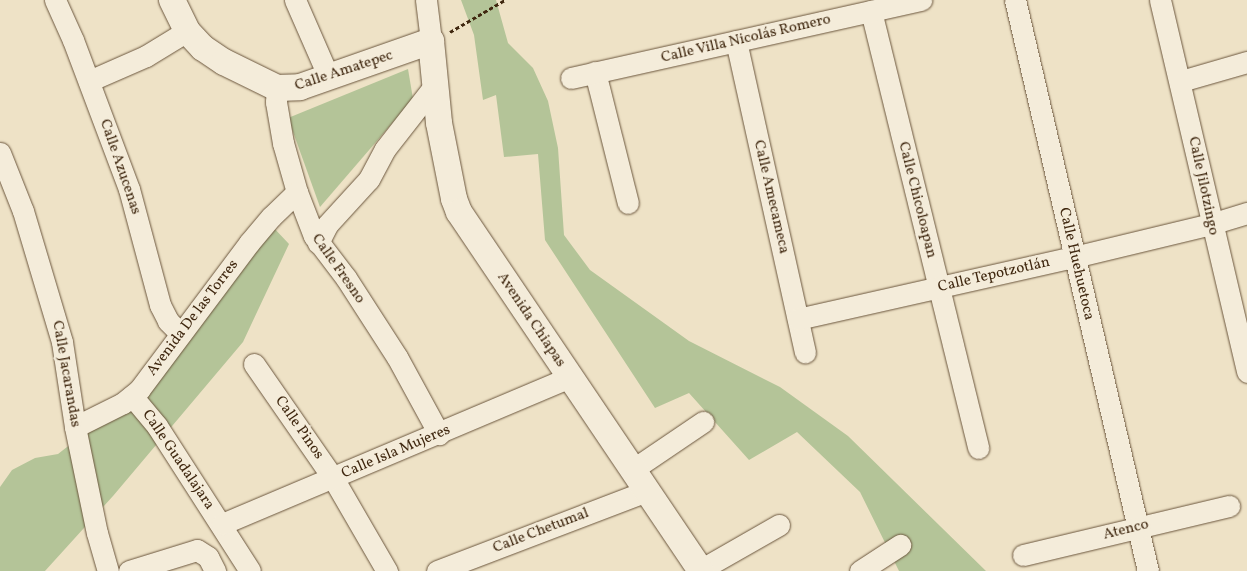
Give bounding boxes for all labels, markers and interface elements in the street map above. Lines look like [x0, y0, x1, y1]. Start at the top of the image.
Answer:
street label: Calle Villa Nicolás Romero [659, 11, 833, 67]
street label: Calle Amatepec [293, 47, 395, 95]
street label: Calle Azucenas [95, 117, 145, 217]
street label: Calle Jilotzingo [1184, 135, 1222, 237]
street label: Calle Amecameca [749, 138, 793, 256]
street label: Calle Chicoloapan [894, 140, 940, 260]
street label: Calle Huehuetoca [1054, 206, 1098, 322]
street label: Calle Fresno [307, 231, 369, 307]
street label: Calle Tepotzotlán [936, 253, 1052, 297]
street label: Avenida De las Torres [143, 256, 243, 380]
street label: Avenida Chiapas [493, 269, 569, 371]
street label: Calle Jacarandas [48, 319, 84, 429]
street label: Calle Pinos [271, 393, 327, 463]
street label: Calle Guadalajara [138, 407, 218, 513]
street label: Calle Isla Mujeres [339, 421, 453, 483]
street label: Calle Chetumal [491, 504, 591, 558]
street label: Atenco [1101, 516, 1151, 544]

